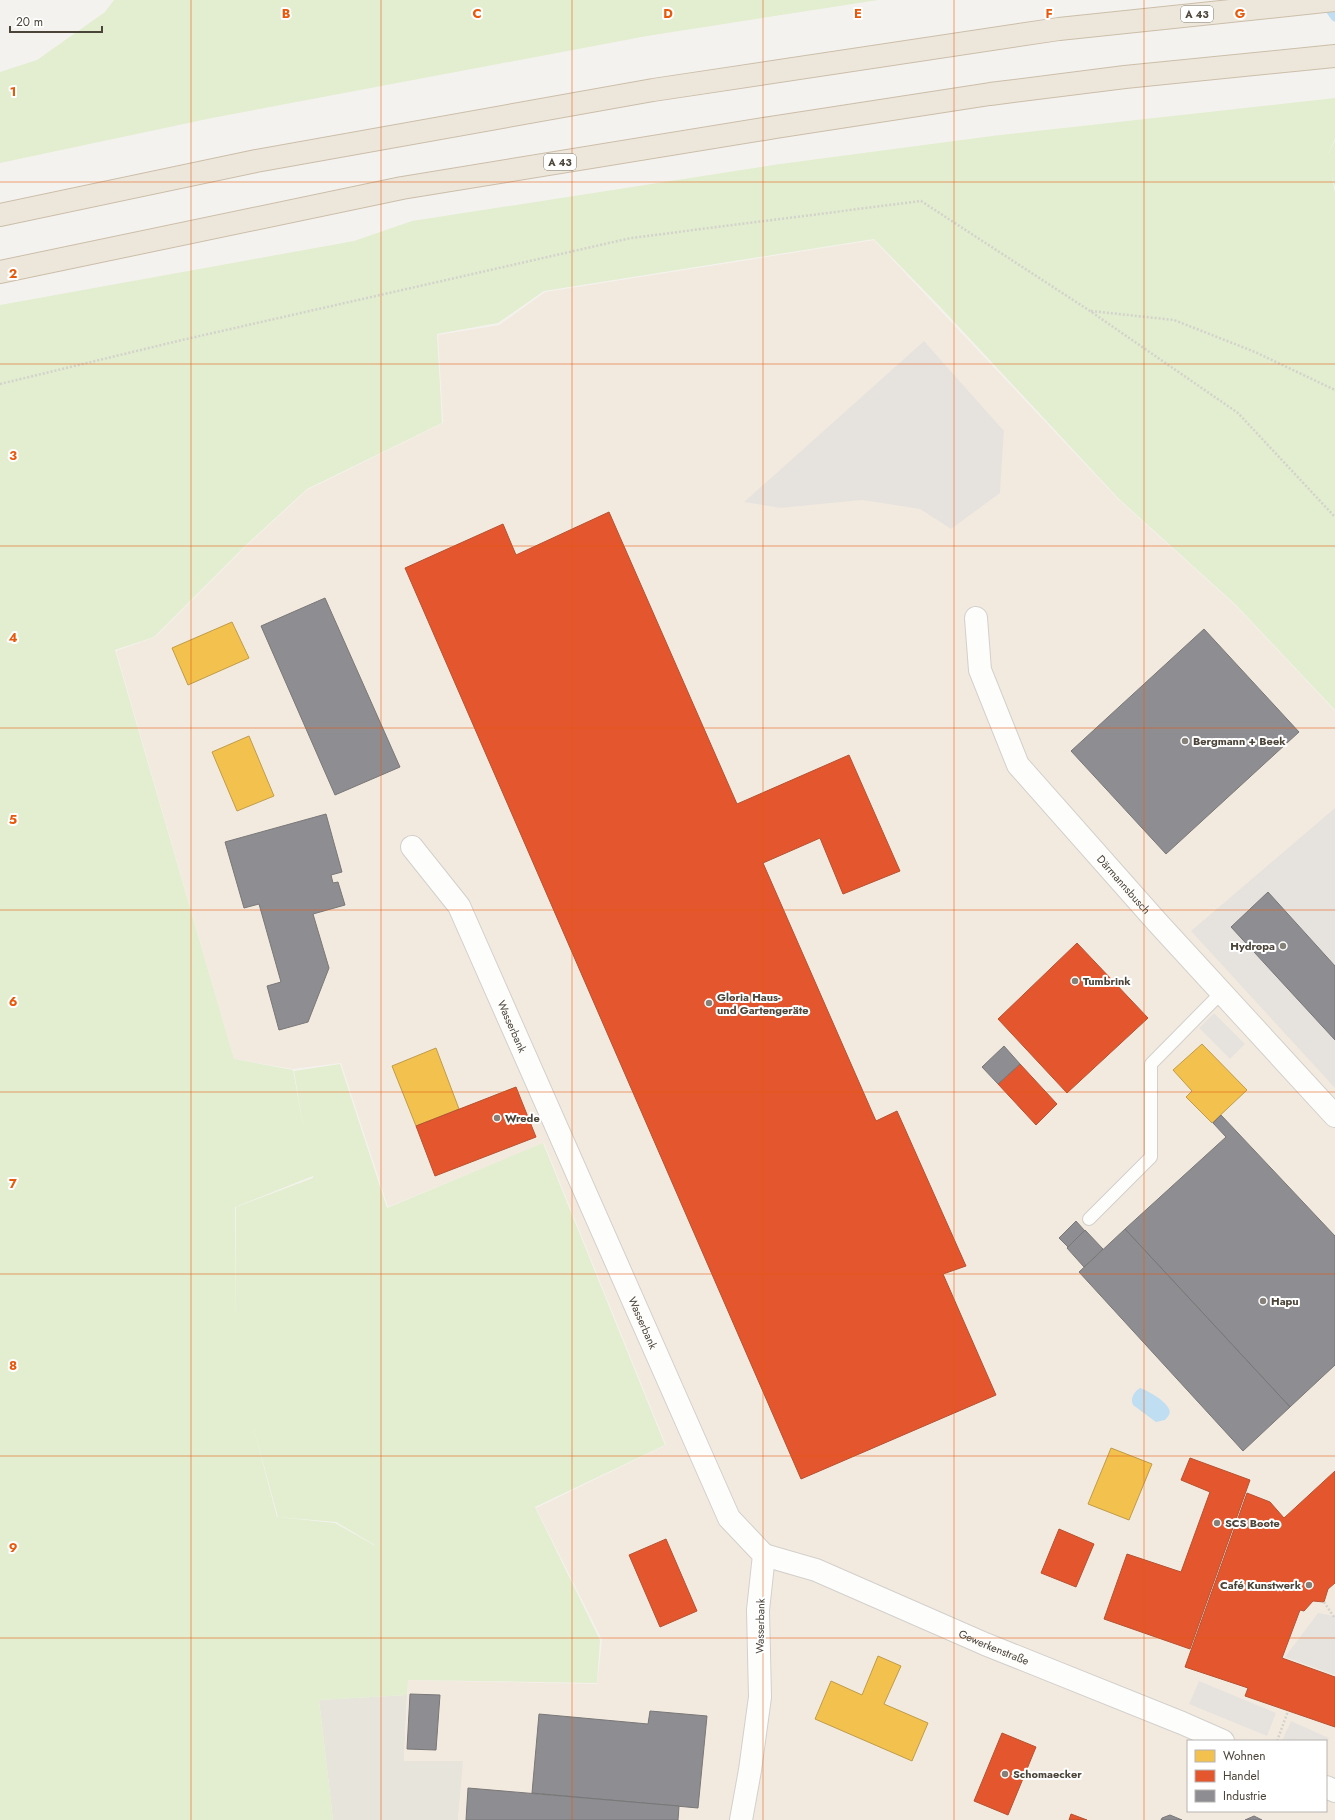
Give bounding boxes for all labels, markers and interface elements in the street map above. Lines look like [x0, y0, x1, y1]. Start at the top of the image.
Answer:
text: B [282, 4, 291, 23]
text: C [472, 4, 482, 23]
text: D [663, 4, 673, 23]
text: E [854, 4, 862, 23]
text: F [1045, 4, 1053, 23]
text: G [1235, 4, 1246, 23]
road number: A 43 [1181, 6, 1213, 22]
scale bar [10, 8, 102, 34]
text: 20 m [16, 13, 43, 31]
text: 1 [10, 82, 16, 101]
road number: A 43 [544, 154, 576, 170]
text: 2 [9, 264, 17, 283]
text: 3 [9, 446, 17, 465]
text: 4 [8, 628, 18, 647]
place label: Bergmann + Beek [1193, 733, 1286, 749]
marker: Bergmann + Beek [1180, 736, 1190, 746]
text: 5 [9, 810, 17, 829]
street label: Därmannsbusch [1093, 851, 1154, 917]
place label: Hydropa [1230, 938, 1275, 954]
marker: Hydropa [1278, 941, 1288, 951]
place label: Tumbrink [1083, 973, 1131, 989]
marker: Tumbrink [1070, 976, 1080, 986]
place label: Gloria Haus- und Gartengeräte [717, 989, 809, 1018]
text: 6 [9, 992, 18, 1011]
street label: Wasserbank [494, 998, 531, 1055]
marker: Gloria Haus- und Gartengeräte [704, 998, 714, 1008]
place label: Wrede [505, 1110, 540, 1126]
marker: Wrede [492, 1113, 502, 1123]
text: 7 [9, 1174, 17, 1193]
place label: Hapu [1271, 1293, 1299, 1309]
street label: Wasserbank [624, 1294, 661, 1352]
marker: Hapu [1258, 1296, 1268, 1306]
text: 8 [9, 1356, 17, 1375]
place label: SCS Boote [1225, 1515, 1280, 1531]
marker: SCS Boote [1212, 1518, 1222, 1528]
text: 9 [9, 1538, 18, 1557]
place label: Café Kunstwerk [1220, 1577, 1302, 1593]
marker: Café Kunstwerk [1304, 1580, 1314, 1590]
street label: Wasserbank [752, 1598, 768, 1654]
street label: Gewerkenstraße [956, 1625, 1032, 1669]
legend [1187, 1740, 1327, 1812]
text: Wohnen [1223, 1747, 1266, 1765]
place label: Schomaecker [1013, 1766, 1082, 1782]
text: Handel [1223, 1767, 1259, 1785]
marker: Schomaecker [1000, 1769, 1010, 1779]
text: Industrie [1223, 1787, 1267, 1805]

